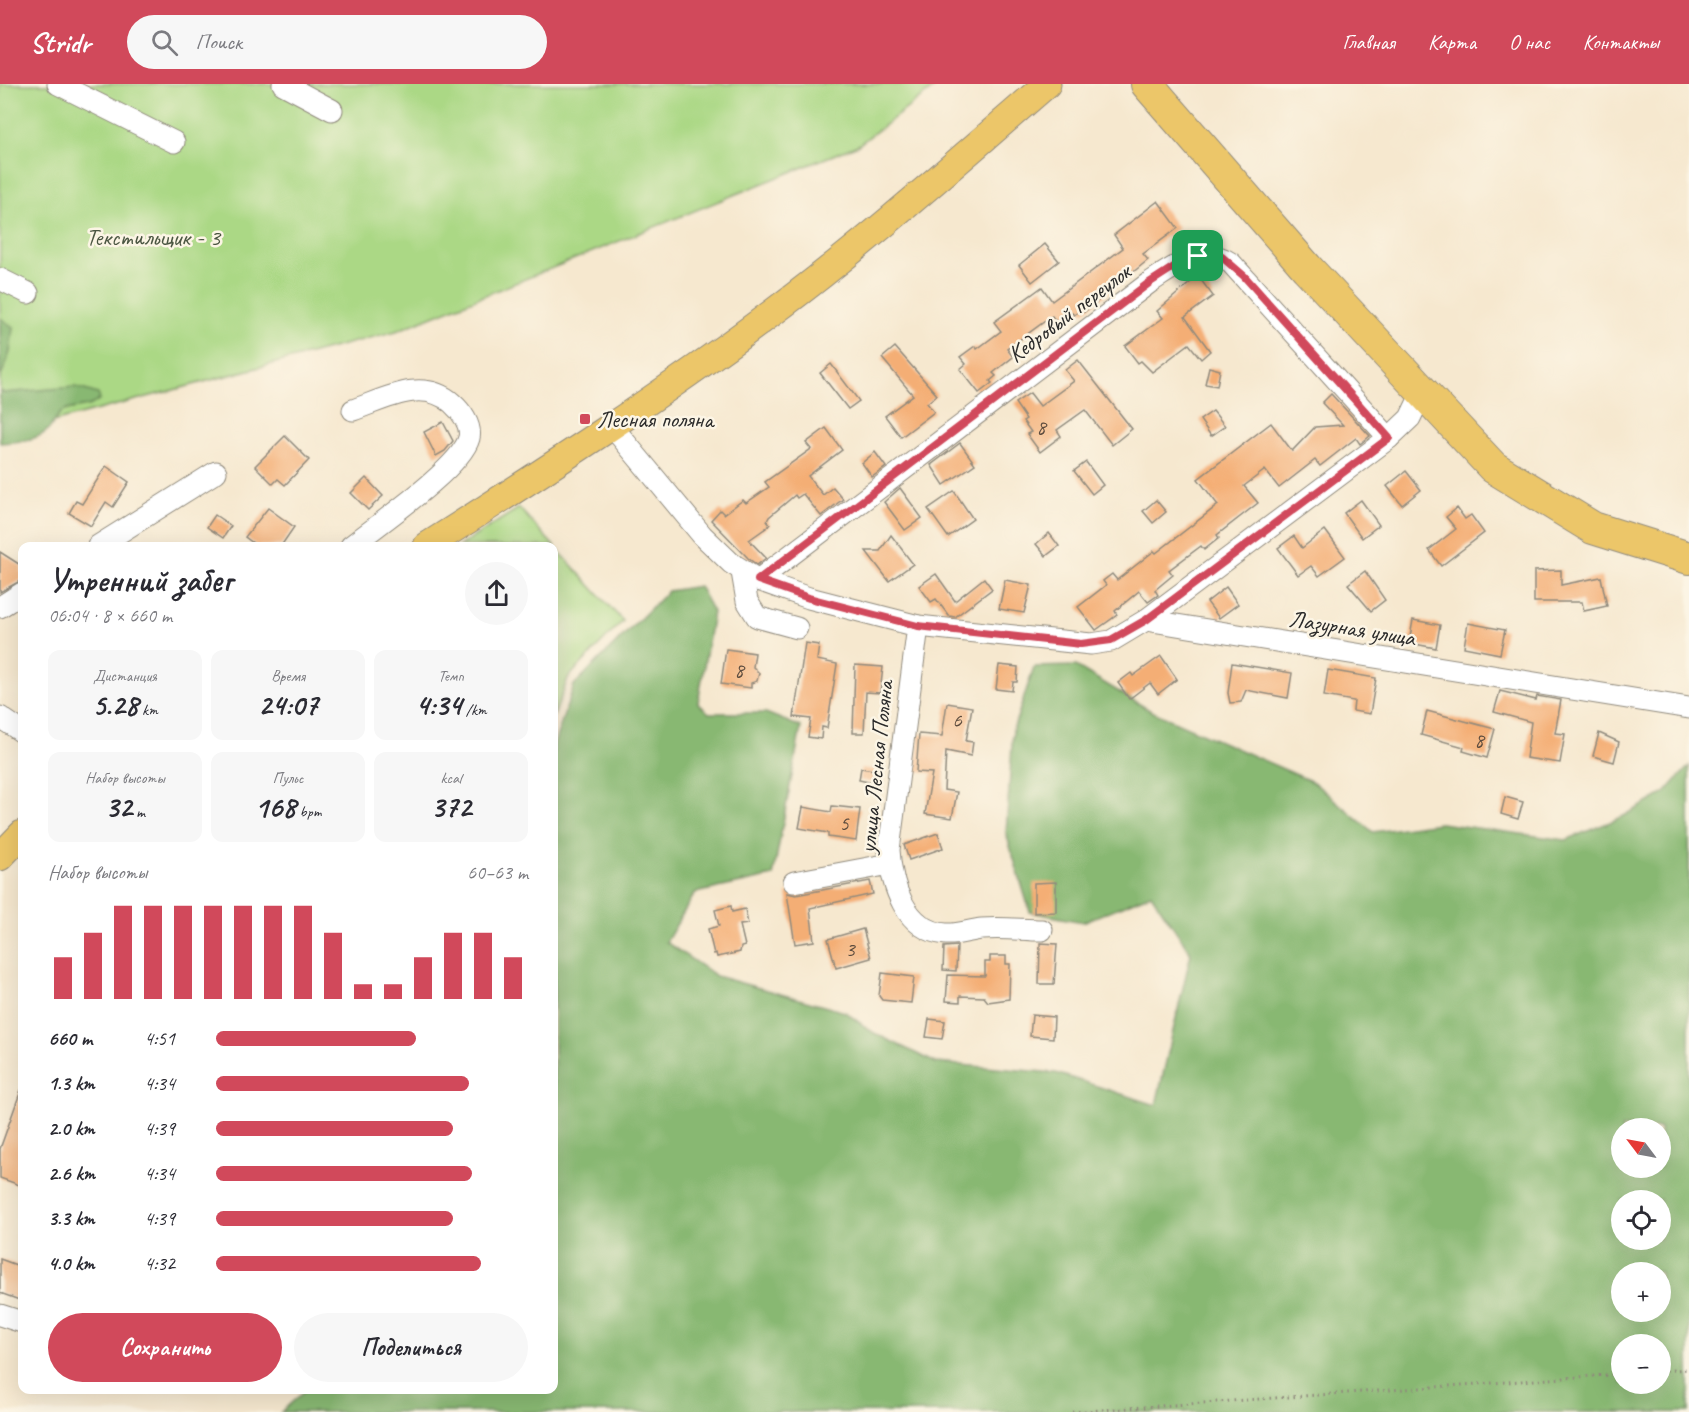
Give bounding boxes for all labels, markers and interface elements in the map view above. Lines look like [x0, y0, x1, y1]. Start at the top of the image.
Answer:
search box [127, 15, 547, 69]
text: Stridr [30, 25, 91, 60]
icon: search [148, 26, 181, 59]
text: Поиск [196, 28, 242, 56]
text: Главная [1342, 29, 1395, 55]
text: Карта [1428, 29, 1476, 55]
text: О нас [1509, 29, 1550, 55]
text: Контакты [1583, 29, 1659, 55]
park label: Текстильщик - 3 [86, 222, 222, 252]
pin [1172, 230, 1223, 281]
icon: arrive [1181, 239, 1214, 272]
street label: Кедровый переулок [1001, 256, 1138, 369]
place label: Лесная поляна [597, 404, 715, 434]
marker: Лесная поляна [578, 412, 592, 426]
house number: 8 [1036, 414, 1048, 440]
text: Утренний забег [48, 559, 232, 601]
button: share [465, 562, 528, 625]
text: 06:04 · 8 × 660 m [48, 603, 172, 628]
street label: Лазурная улица [1287, 603, 1419, 654]
house number: 8 [734, 657, 746, 683]
text: Дистанция [93, 666, 157, 686]
text: Время [271, 666, 305, 686]
text: Темп [438, 666, 464, 686]
street label: улица Лесная Поляна [852, 677, 900, 857]
text: 5.28 [92, 686, 138, 724]
text: 24:07 [258, 686, 318, 724]
text: 4:34 [415, 686, 462, 724]
text: km [138, 700, 158, 720]
text: /km [462, 700, 487, 720]
house number: 6 [952, 707, 962, 733]
house number: 8 [1474, 727, 1486, 753]
text: Набор высоты [85, 768, 165, 788]
text: Пульс [273, 768, 303, 788]
text: kcal [440, 768, 462, 788]
text: 32 [105, 788, 132, 826]
text: 168 [255, 788, 296, 826]
text: 372 [431, 788, 471, 826]
text: m [132, 802, 145, 822]
text: bpm [296, 802, 321, 822]
house number: 5 [839, 810, 850, 836]
text: Набор высоты [48, 860, 147, 885]
text: 60–63 m [467, 860, 528, 885]
house number: 3 [845, 936, 856, 962]
text: 660 m [48, 1026, 92, 1051]
text: 4:51 [144, 1026, 175, 1051]
text: 1.3 km [48, 1071, 95, 1096]
text: 4:34 [144, 1071, 175, 1096]
text: 2.0 km [48, 1116, 95, 1141]
text: 4:39 [144, 1116, 175, 1141]
north arrow [1611, 1118, 1671, 1178]
map controls [1611, 1118, 1671, 1394]
text: 2.6 km [48, 1161, 95, 1186]
text: 4:34 [144, 1161, 175, 1186]
button: locate [1611, 1190, 1671, 1250]
text: 3.3 km [48, 1206, 95, 1231]
text: 4:39 [144, 1206, 175, 1231]
text: 4.0 km [48, 1251, 95, 1276]
text: 4:32 [144, 1251, 175, 1276]
button: + [1611, 1262, 1671, 1322]
button: Сохранить [48, 1313, 282, 1382]
button: Поделиться [294, 1313, 528, 1382]
button: − [1611, 1334, 1671, 1394]

